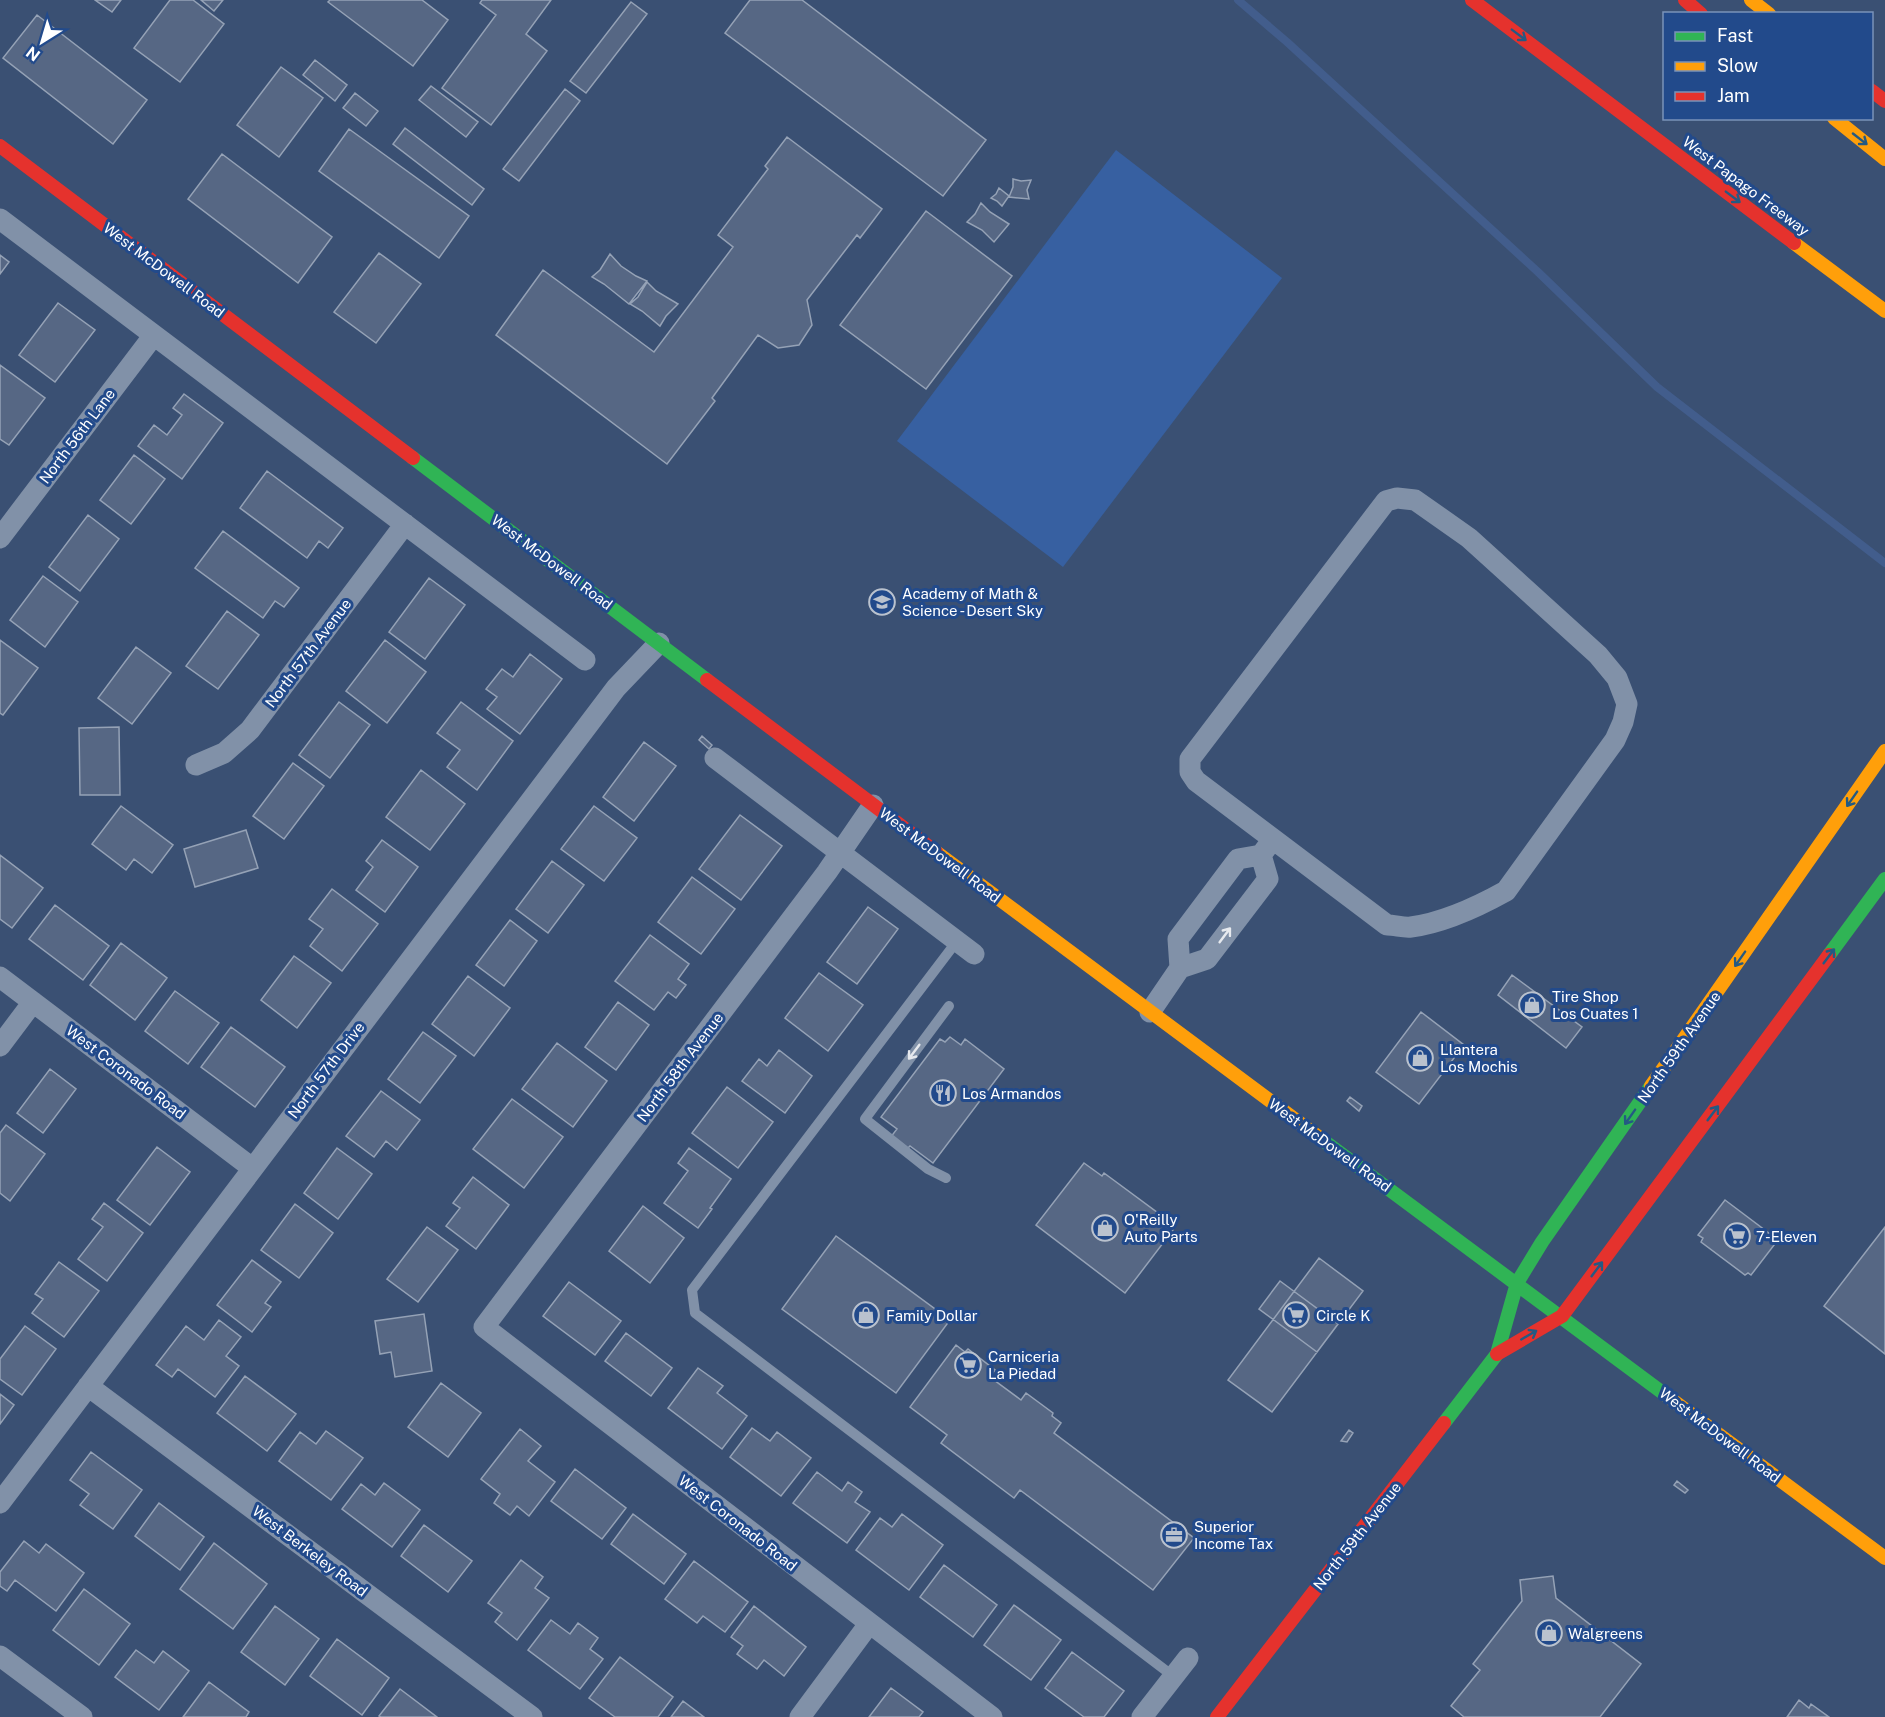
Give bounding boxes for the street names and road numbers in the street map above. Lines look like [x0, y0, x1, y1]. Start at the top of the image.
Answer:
street label: West Papago Freeway [1679, 133, 1813, 239]
street label: West McDowell Road [100, 219, 228, 321]
street label: North 56th Lane [36, 385, 118, 487]
street label: West McDowell Road [488, 511, 616, 613]
street label: North 57th Avenue [262, 595, 354, 711]
street label: West McDowell Road [876, 804, 1004, 906]
street label: North 59th Avenue [1634, 988, 1724, 1106]
street label: North 58th Avenue [633, 1009, 727, 1125]
street label: North 57th Drive [284, 1019, 368, 1121]
street label: West Coronado Road [63, 1021, 189, 1123]
street label: West McDowell Road [1266, 1095, 1394, 1195]
street label: West McDowell Road [1656, 1384, 1784, 1486]
street label: West Coronado Road [675, 1472, 801, 1574]
street label: North 59th Avenue [1310, 1479, 1404, 1593]
street label: West Berkeley Road [249, 1502, 371, 1600]

